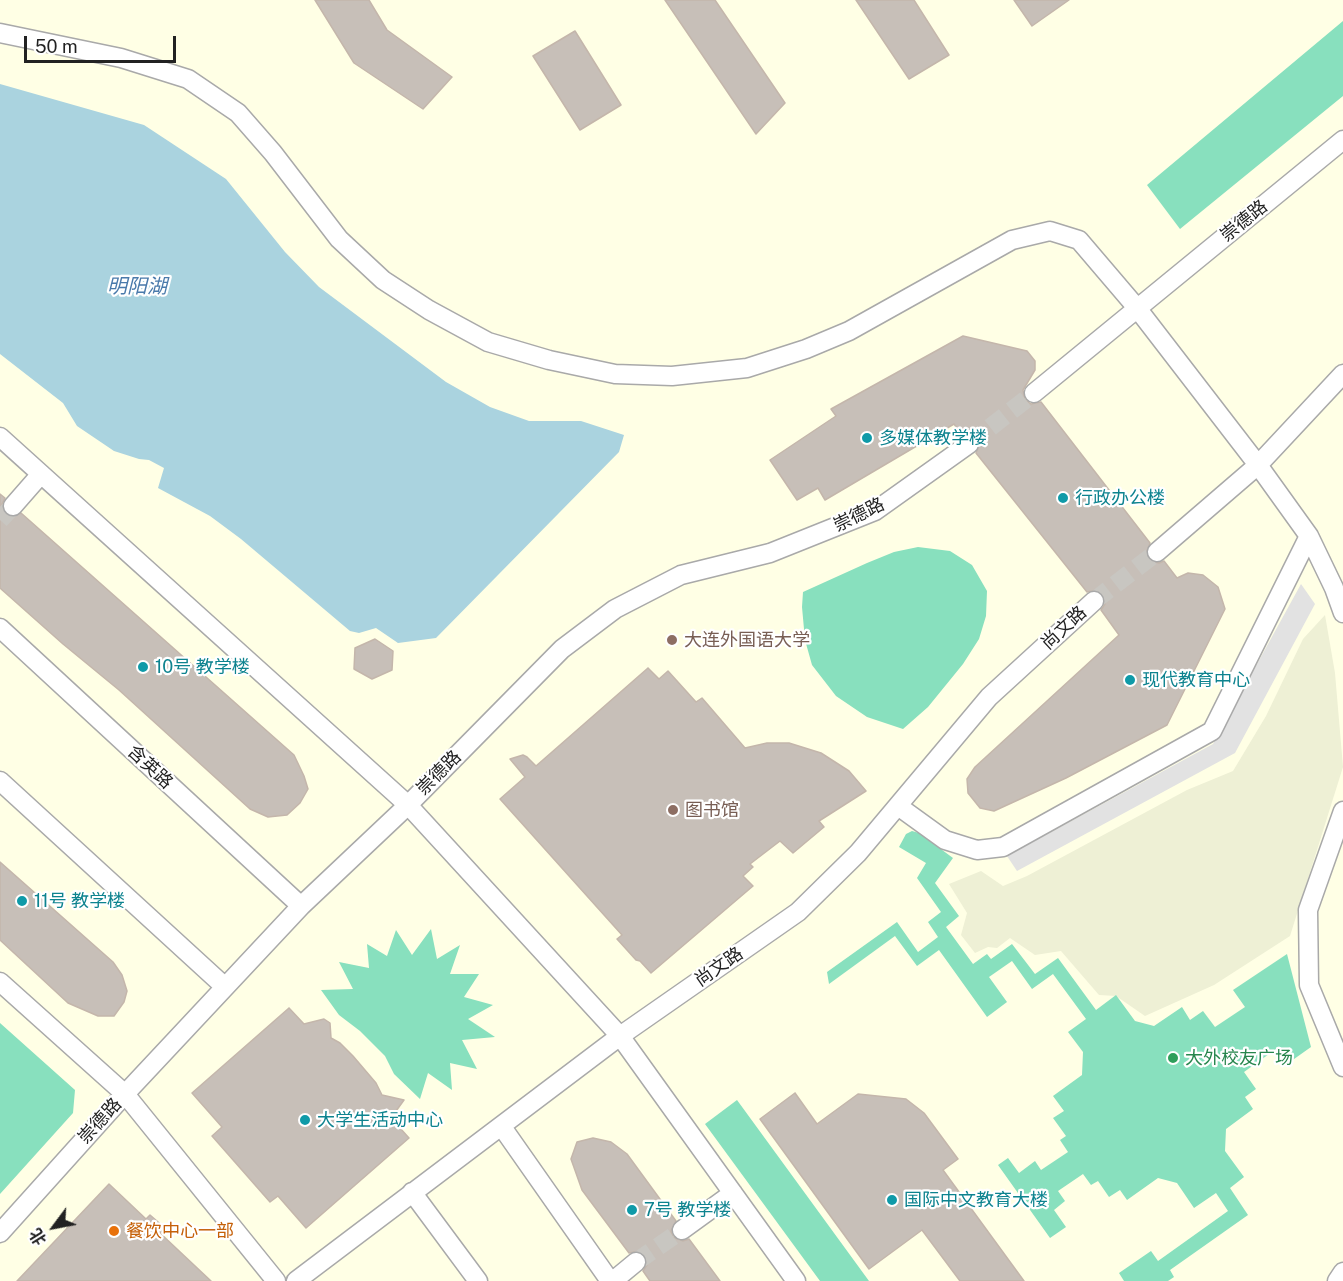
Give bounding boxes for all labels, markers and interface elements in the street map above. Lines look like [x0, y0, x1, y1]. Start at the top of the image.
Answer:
scale bar [27, 24, 178, 62]
text: 50 m [35, 36, 78, 57]
street label: 崇德路 [1216, 196, 1272, 246]
water label: 明阳湖 [107, 275, 167, 299]
place label: 多媒体教学楼 [879, 427, 987, 449]
marker: 多媒体教学楼 [860, 431, 874, 445]
place label: 行政办公楼 [1075, 487, 1165, 509]
marker: 行政办公楼 [1056, 491, 1070, 505]
street label: 崇德路 [830, 493, 888, 537]
street label: 尚文路 [1037, 602, 1091, 654]
place label: 大连外国语大学 [684, 629, 810, 651]
marker: 大连外国语大学 [665, 633, 679, 647]
place label: 10号 教学楼 [155, 656, 250, 678]
marker: 10号 教学楼 [136, 660, 150, 674]
place label: 现代教育中心 [1142, 669, 1250, 691]
marker: 现代教育中心 [1123, 673, 1137, 687]
street label: 含英路 [123, 741, 177, 793]
street label: 崇德路 [412, 746, 466, 800]
place label: 图书馆 [685, 799, 739, 821]
marker: 图书馆 [666, 803, 680, 817]
place label: 11号 教学楼 [34, 890, 125, 912]
marker: 11号 教学楼 [15, 894, 29, 908]
street label: 尚文路 [691, 943, 747, 991]
place label: 大外校友广场 [1185, 1047, 1293, 1069]
marker: 大外校友广场 [1166, 1051, 1180, 1065]
street label: 崇德路 [74, 1094, 126, 1148]
place label: 大学生活动中心 [317, 1109, 443, 1131]
marker: 大学生活动中心 [298, 1113, 312, 1127]
place label: 国际中文教育大楼 [904, 1189, 1048, 1211]
marker: 国际中文教育大楼 [885, 1193, 899, 1207]
north arrow [24, 1197, 84, 1257]
place label: 7号 教学楼 [644, 1199, 731, 1221]
marker: 7号 教学楼 [625, 1203, 639, 1217]
place label: 餐饮中心一部 [126, 1220, 234, 1242]
marker: 餐饮中心一部 [107, 1224, 121, 1238]
text: 北 [26, 1225, 51, 1249]

